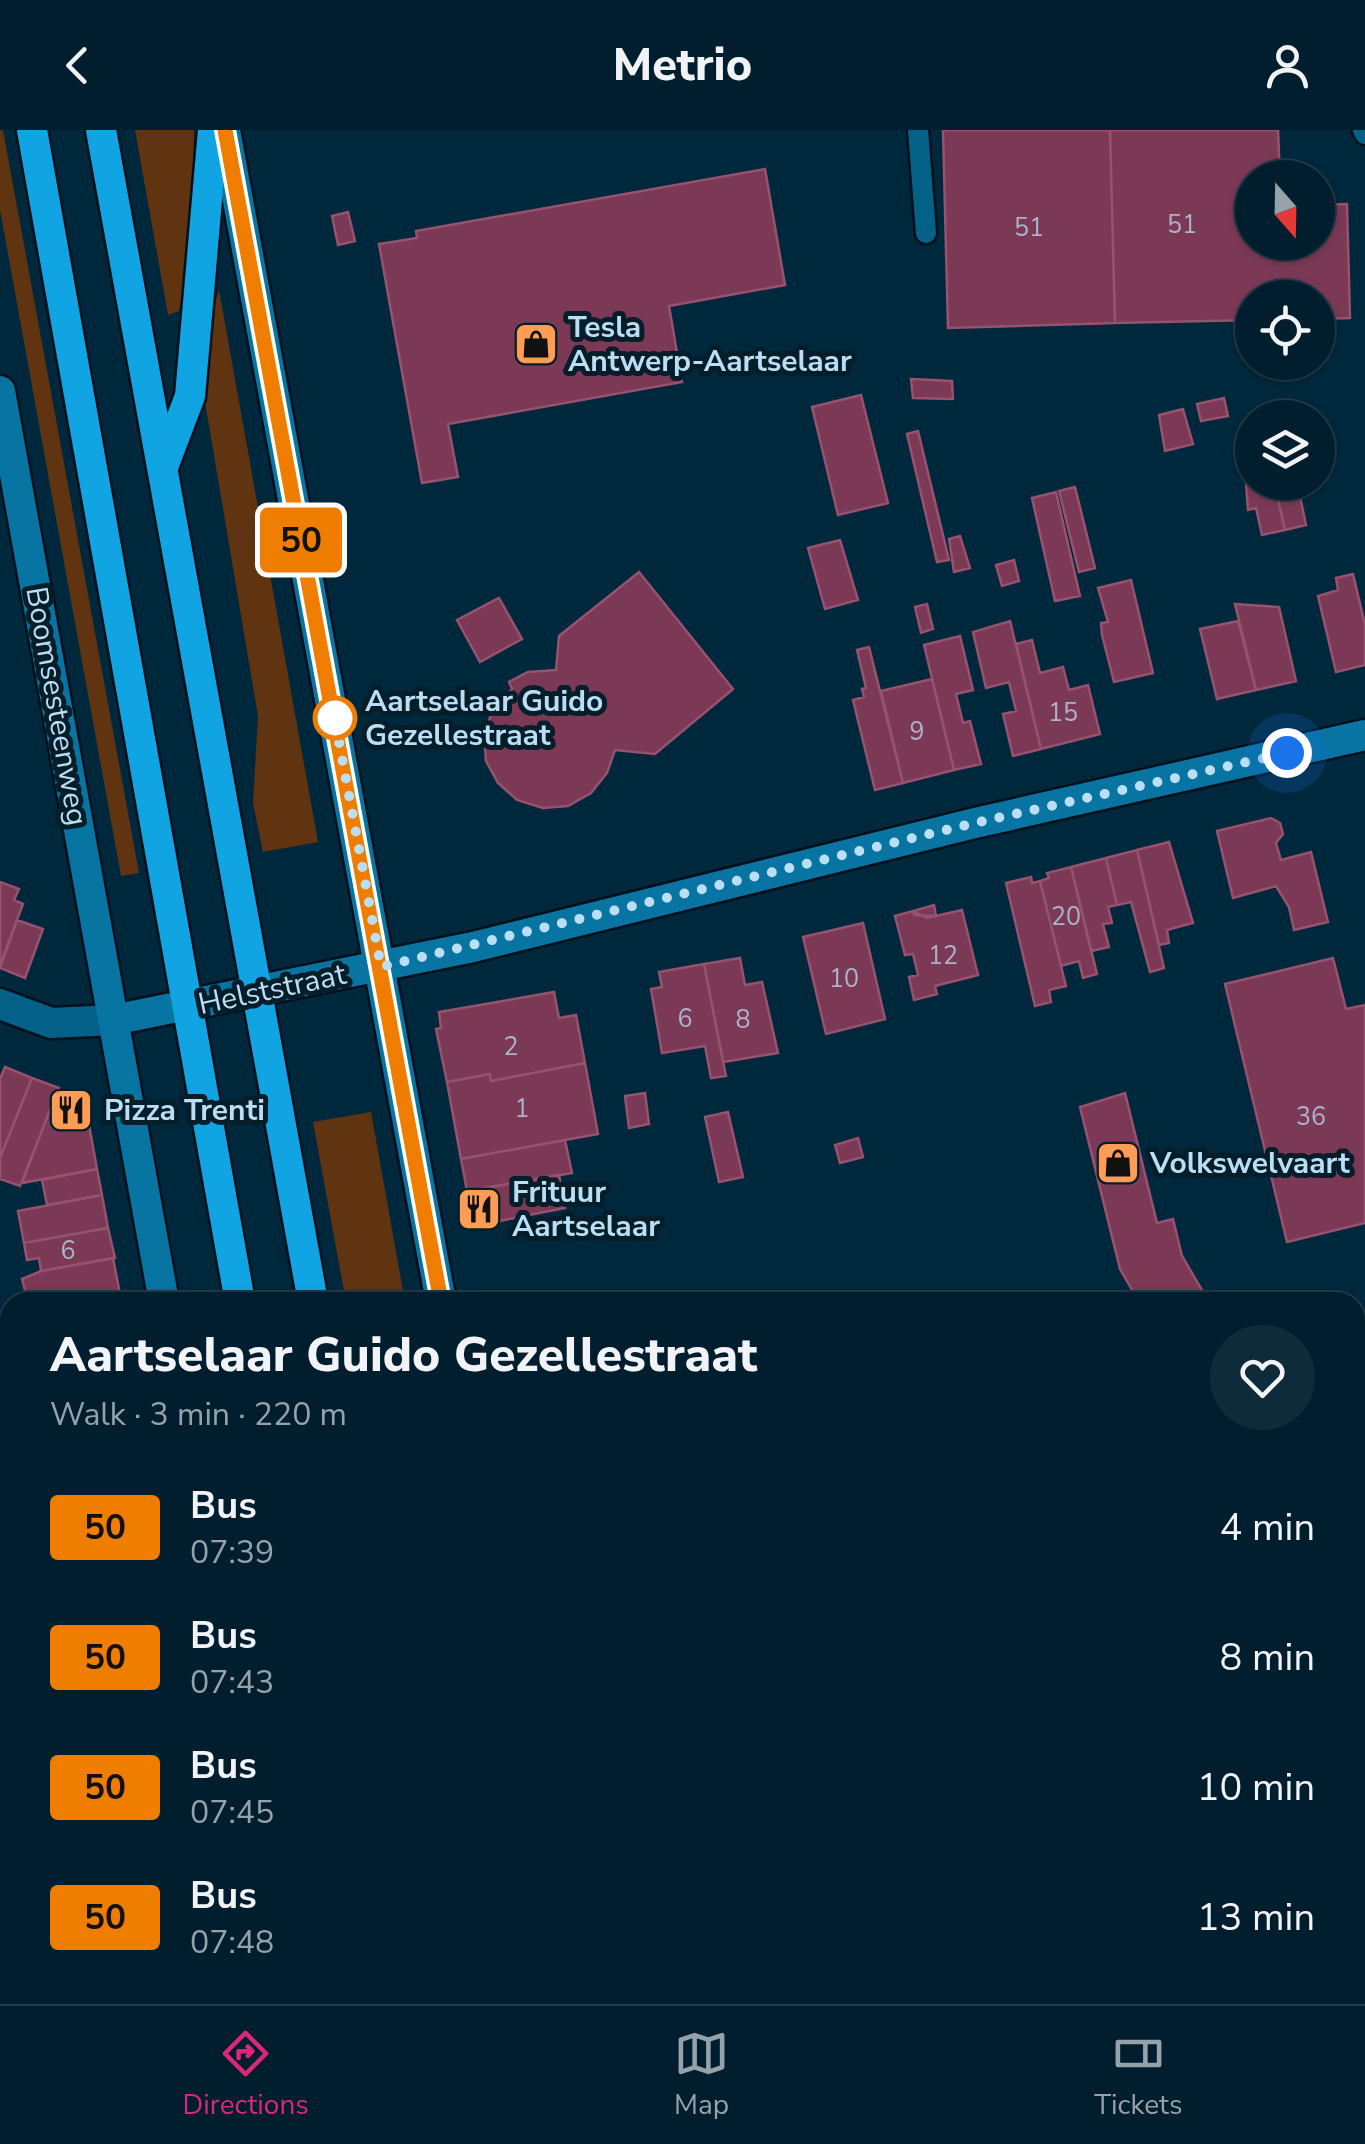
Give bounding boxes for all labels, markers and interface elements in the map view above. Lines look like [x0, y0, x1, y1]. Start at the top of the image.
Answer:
text: Metrio [613, 35, 752, 96]
icon: back [50, 38, 105, 93]
icon: person [1260, 38, 1315, 93]
north arrow [1235, 160, 1335, 260]
map controls [1235, 160, 1335, 500]
house number: 51 [1167, 208, 1197, 242]
house number: 51 [1014, 211, 1044, 245]
button: locate [1235, 280, 1335, 380]
place label: Tesla Antwerp-Aartselaar [568, 307, 852, 382]
shop icon: Tesla Antwerp-Aartselaar [513, 321, 559, 367]
button: layers [1235, 400, 1335, 500]
line badge: 50 [256, 508, 346, 572]
text: 50 [280, 517, 322, 564]
street label: Boomsesteenweg [15, 584, 98, 829]
place label: Aartselaar Guido Gezellestraat [365, 681, 603, 756]
house number: 15 [1048, 696, 1078, 730]
marker: Aartselaar Guido Gezellestraat [314, 697, 356, 739]
house number: 9 [909, 715, 925, 749]
your location [1262, 728, 1312, 778]
house number: 20 [1051, 900, 1081, 934]
house number: 12 [928, 939, 958, 973]
street label: Helststraat [194, 954, 350, 1025]
house number: 10 [829, 962, 859, 996]
house number: 6 [677, 1002, 693, 1036]
house number: 8 [735, 1003, 751, 1037]
house number: 2 [503, 1030, 519, 1064]
restaurant icon: Pizza Trenti [48, 1087, 94, 1133]
place label: Pizza Trenti [104, 1090, 265, 1131]
house number: 1 [514, 1092, 530, 1126]
house number: 36 [1296, 1100, 1326, 1134]
shop icon: Volkswelvaart [1095, 1140, 1141, 1186]
place label: Volkswelvaart [1149, 1143, 1350, 1184]
place label: Frituur Aartselaar [512, 1172, 660, 1247]
restaurant icon: Frituur Aartselaar [456, 1186, 502, 1232]
house number: 6 [60, 1234, 76, 1268]
text: Aartselaar Guido Gezellestraat [50, 1322, 757, 1388]
button: heart [1210, 1325, 1315, 1430]
text: Walk · 3 min · 220 m [50, 1393, 347, 1436]
text: Bus [190, 1480, 257, 1531]
text: 4 min [1220, 1502, 1315, 1553]
text: 50 [84, 1504, 126, 1551]
text: 07:39 [190, 1531, 274, 1574]
text: Bus [190, 1610, 257, 1661]
text: 8 min [1220, 1632, 1315, 1683]
text: 50 [84, 1634, 126, 1681]
text: 07:43 [190, 1661, 274, 1704]
text: Bus [190, 1740, 257, 1791]
text: 10 min [1197, 1762, 1315, 1813]
text: 50 [84, 1764, 126, 1811]
text: 07:45 [190, 1791, 274, 1834]
text: Bus [190, 1870, 257, 1921]
text: 13 min [1197, 1892, 1315, 1943]
text: 50 [84, 1894, 126, 1941]
text: 07:48 [190, 1921, 274, 1964]
tab: Directions [183, 2026, 309, 2124]
tab: Map [674, 2026, 729, 2124]
tab: Tickets [1094, 2026, 1182, 2124]

